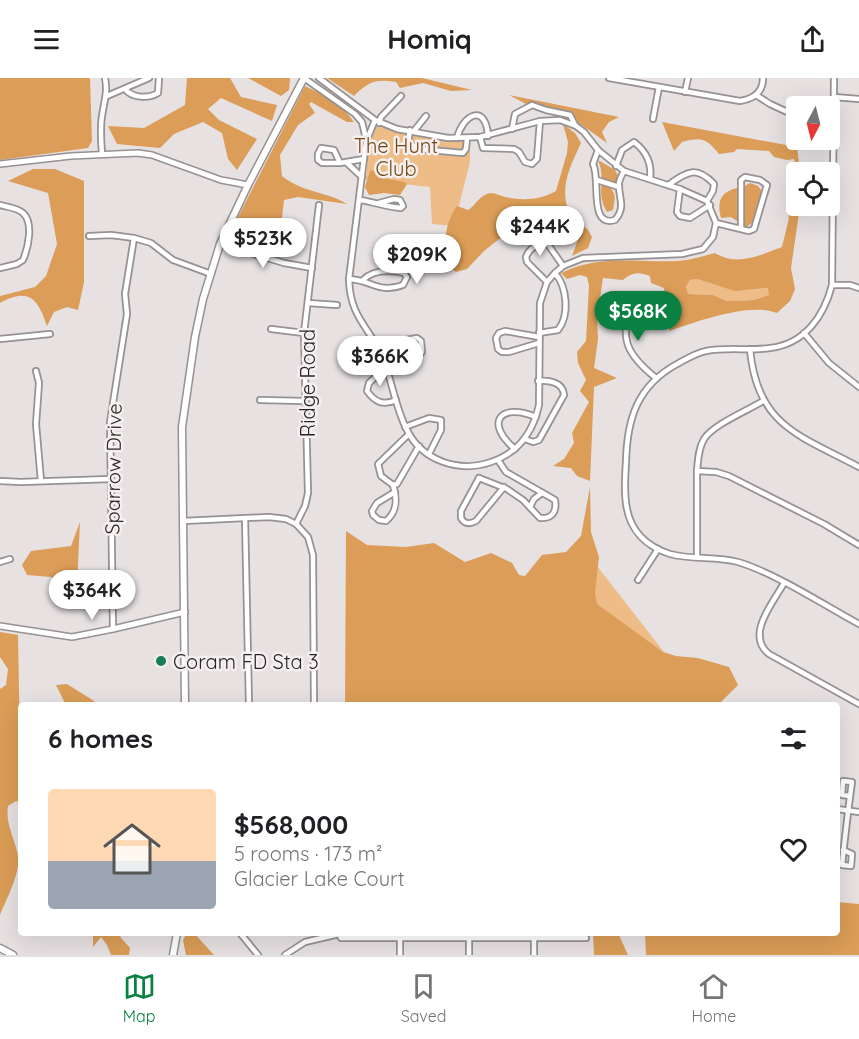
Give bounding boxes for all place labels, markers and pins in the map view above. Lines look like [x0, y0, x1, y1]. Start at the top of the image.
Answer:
pin: $244K [498, 206, 582, 257]
pin: $523K [221, 218, 305, 269]
pin: $209K [375, 234, 459, 285]
pin: $568K [596, 291, 680, 342]
pin: $366K [338, 336, 422, 387]
pin: $364K [50, 570, 134, 621]
place label: Coram FD Sta 3 [173, 649, 319, 674]
marker: Coram FD Sta 3 [154, 654, 168, 668]

